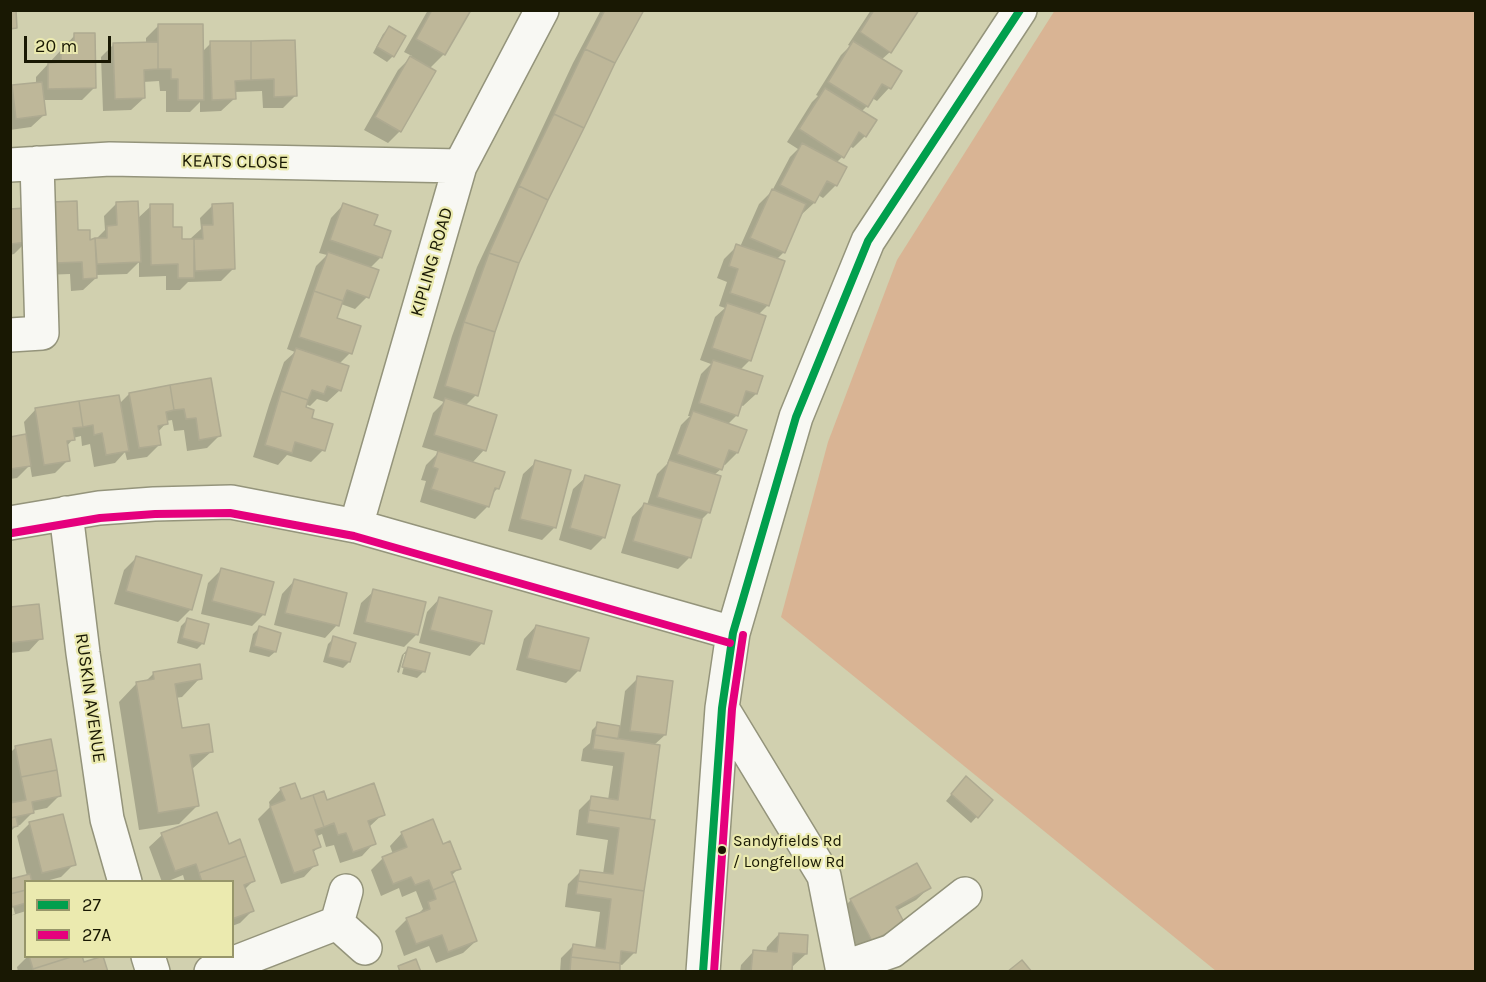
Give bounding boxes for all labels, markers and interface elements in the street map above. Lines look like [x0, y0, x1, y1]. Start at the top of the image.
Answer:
scale bar [27, 24, 114, 62]
text: 20 m [35, 35, 77, 57]
street label: KEATS CLOSE [181, 150, 289, 174]
street label: KIPLING ROAD [406, 205, 458, 319]
street label: RUSKIN AVENUE [70, 632, 110, 764]
place label: Sandyfields Rd / Longfellow Rd [733, 831, 845, 869]
marker: Sandyfields Rd / Longfellow Rd [716, 844, 728, 856]
legend [24, 880, 234, 958]
text: 27 [82, 894, 101, 916]
text: 27A [82, 924, 111, 946]

